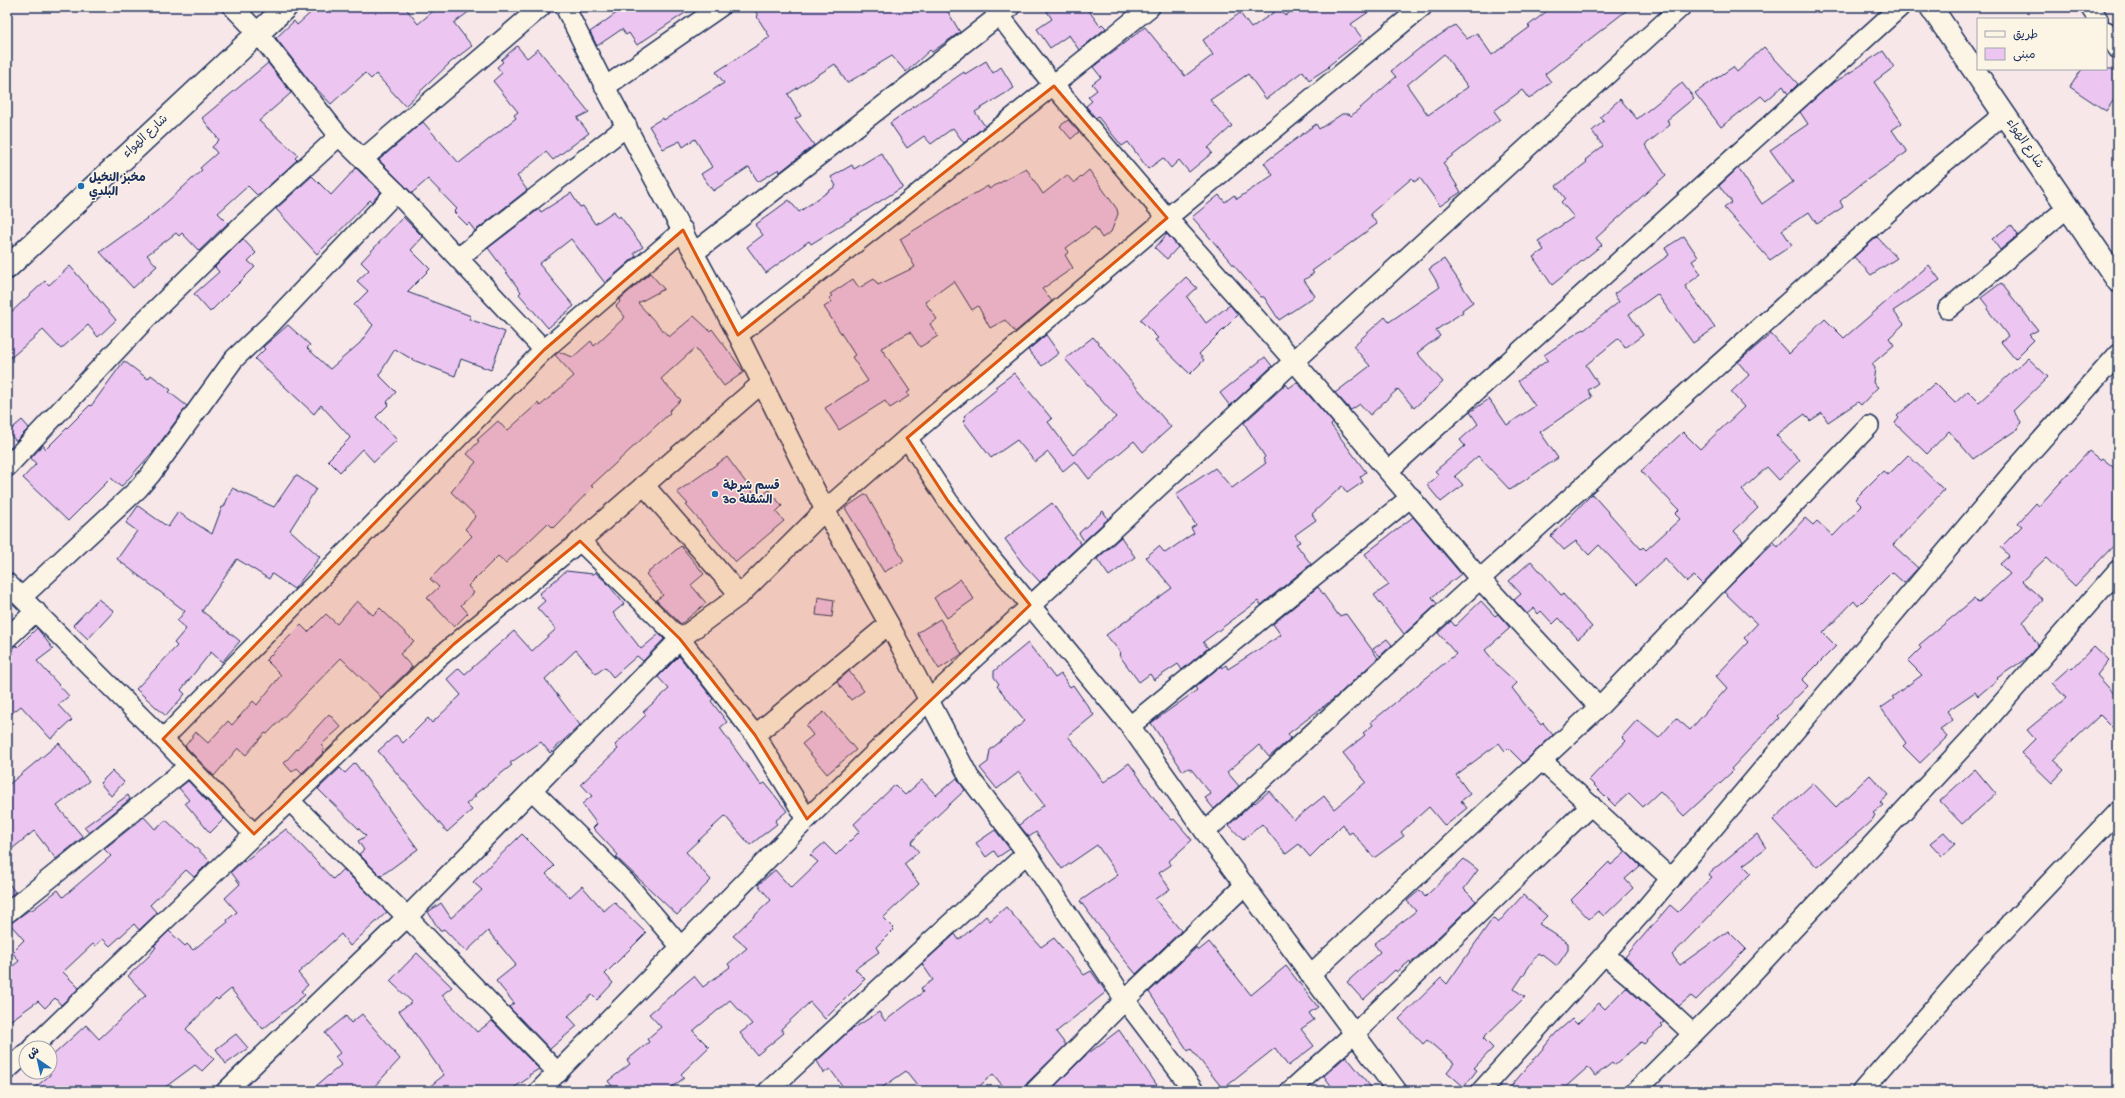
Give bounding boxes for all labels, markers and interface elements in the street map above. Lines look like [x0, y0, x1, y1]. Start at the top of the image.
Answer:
legend [1977, 18, 2107, 70]
text: طريق [2013, 29, 2038, 43]
text: مبنى [2013, 49, 2036, 63]
street label: شارع الهواء [121, 113, 171, 161]
street label: شارع الهواء [2002, 117, 2046, 171]
place label: مخبز النخيل البلدي [89, 172, 146, 200]
marker: مخبز النخيل البلدي [76, 181, 86, 191]
place label: قسم شرطة الشقلة 30 [722, 479, 780, 508]
marker: قسم شرطة الشقلة 30 [710, 489, 720, 499]
north arrow [18, 1040, 58, 1080]
text: ش [25, 1045, 42, 1062]

